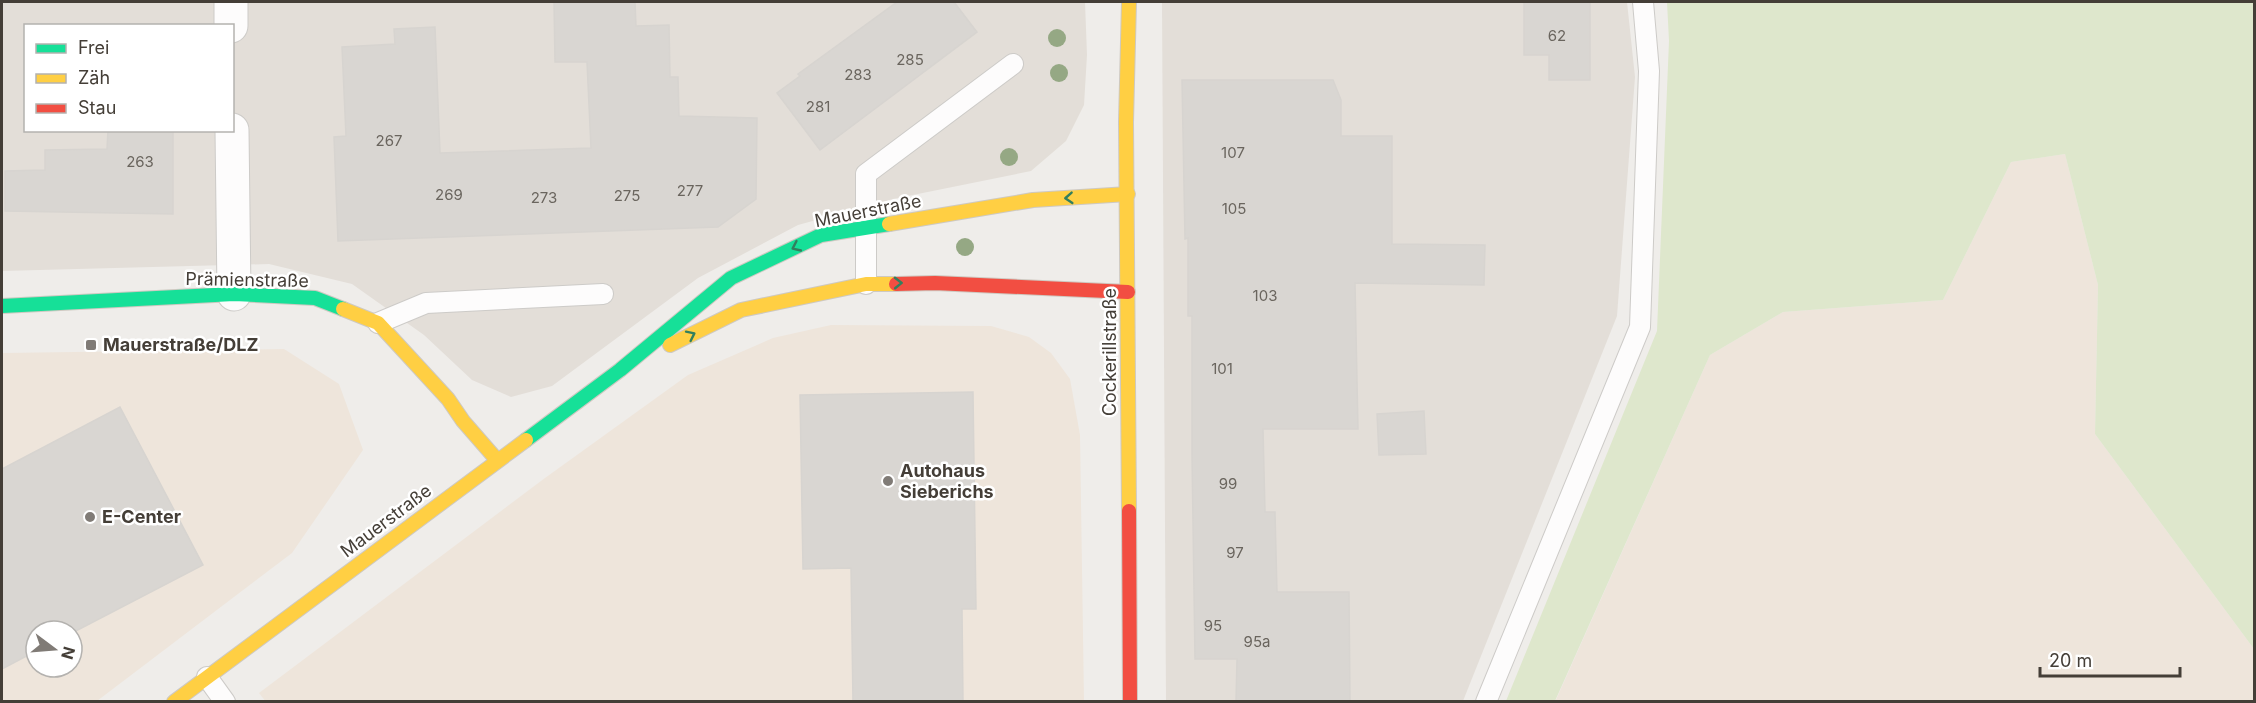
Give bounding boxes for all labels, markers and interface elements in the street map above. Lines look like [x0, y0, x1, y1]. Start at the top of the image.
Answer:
legend [24, 24, 234, 132]
house number: 62 [1548, 26, 1566, 45]
text: Frei [78, 37, 109, 58]
house number: 285 [896, 50, 924, 69]
house number: 283 [844, 65, 872, 84]
text: Zäh [78, 67, 110, 88]
text: Stau [78, 97, 116, 118]
house number: 281 [806, 97, 830, 116]
house number: 267 [376, 131, 402, 150]
house number: 107 [1221, 143, 1245, 162]
house number: 263 [126, 152, 154, 171]
house number: 277 [677, 181, 703, 200]
house number: 269 [435, 185, 463, 204]
house number: 275 [614, 186, 640, 205]
house number: 273 [531, 188, 557, 207]
street label: Mauerstraße [813, 190, 923, 231]
one-way arrow [1065, 191, 1074, 204]
house number: 105 [1222, 199, 1246, 218]
one-way arrow [792, 240, 803, 252]
street label: Prämienstraße [185, 268, 309, 291]
one-way arrow [894, 277, 903, 290]
house number: 103 [1253, 286, 1277, 305]
street label: Cockerillstraße [1099, 288, 1120, 416]
one-way arrow [684, 330, 695, 342]
place label: Mauerstraße/DLZ [103, 334, 258, 355]
marker: Mauerstraße/DLZ [84, 338, 98, 352]
house number: 101 [1211, 359, 1233, 378]
place label: Autohaus Sieberichs [900, 460, 994, 502]
marker: Autohaus Sieberichs [881, 474, 895, 488]
house number: 99 [1219, 474, 1237, 493]
street label: Mauerstraße [336, 480, 435, 562]
place label: E-Center [102, 506, 181, 527]
marker: E-Center [83, 510, 97, 524]
house number: 97 [1226, 543, 1244, 562]
house number: 95 [1204, 616, 1222, 635]
north arrow [24, 619, 84, 679]
house number: 95a [1244, 632, 1270, 651]
scale bar [2040, 640, 2180, 678]
text: N [57, 645, 80, 662]
text: 20 m [2049, 650, 2092, 671]

